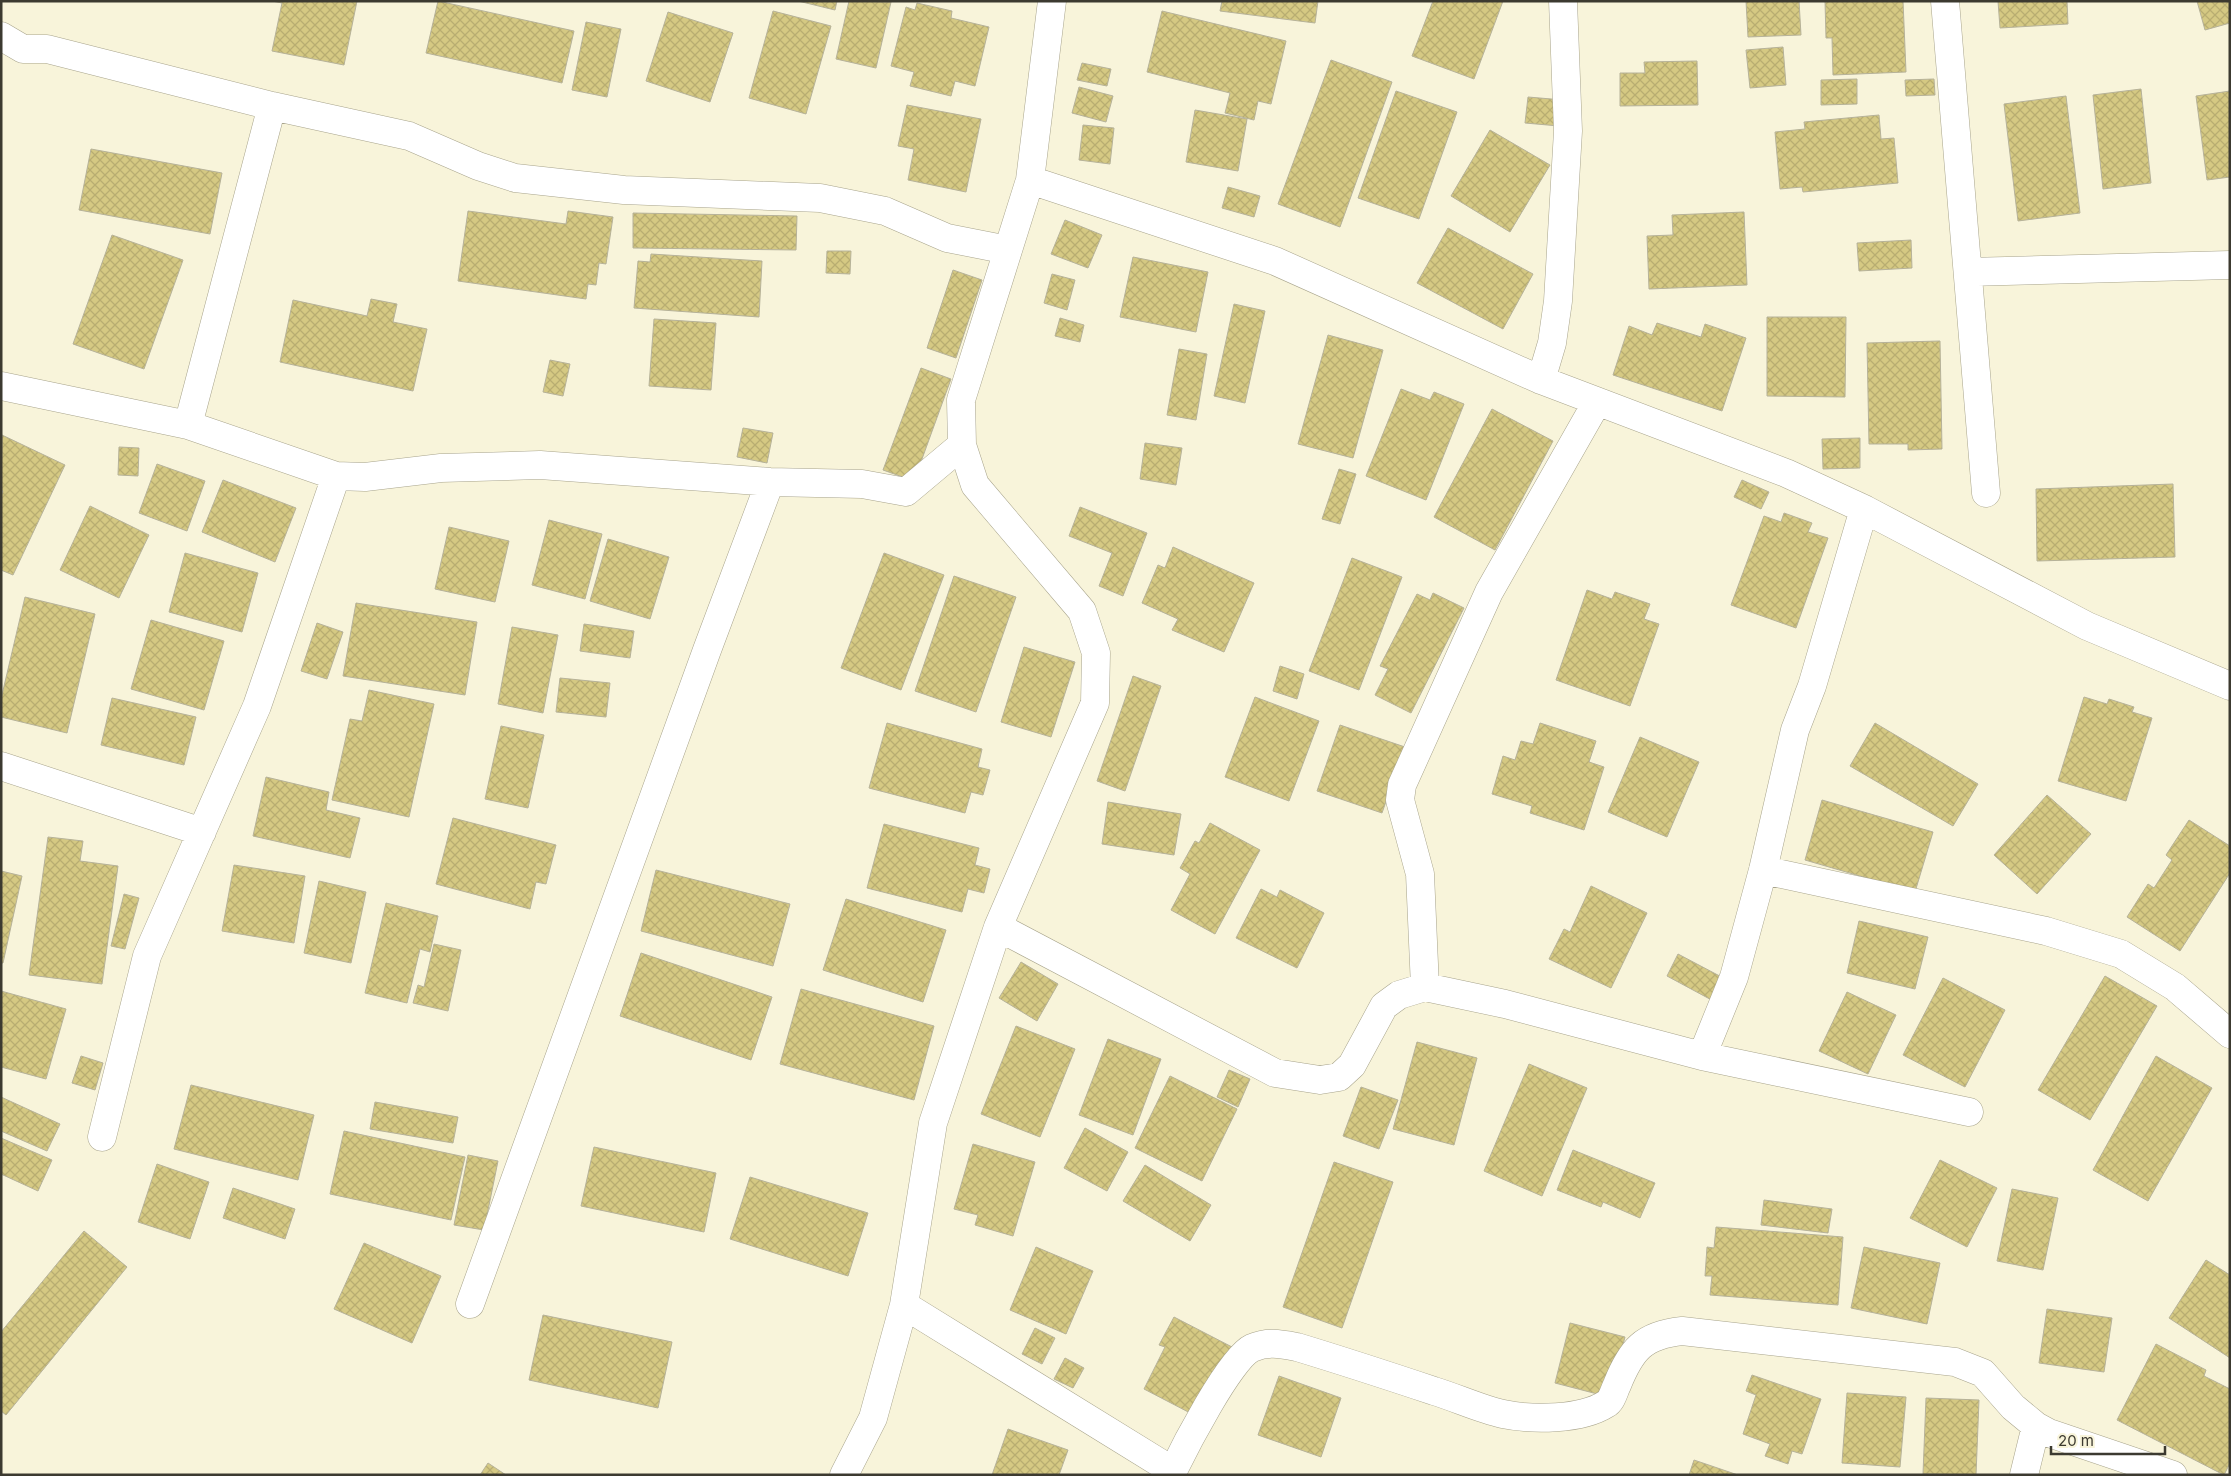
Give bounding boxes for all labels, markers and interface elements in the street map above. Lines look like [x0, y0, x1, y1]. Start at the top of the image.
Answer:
scale bar [2051, 1424, 2165, 1456]
text: 20 m [2058, 1431, 2094, 1450]

